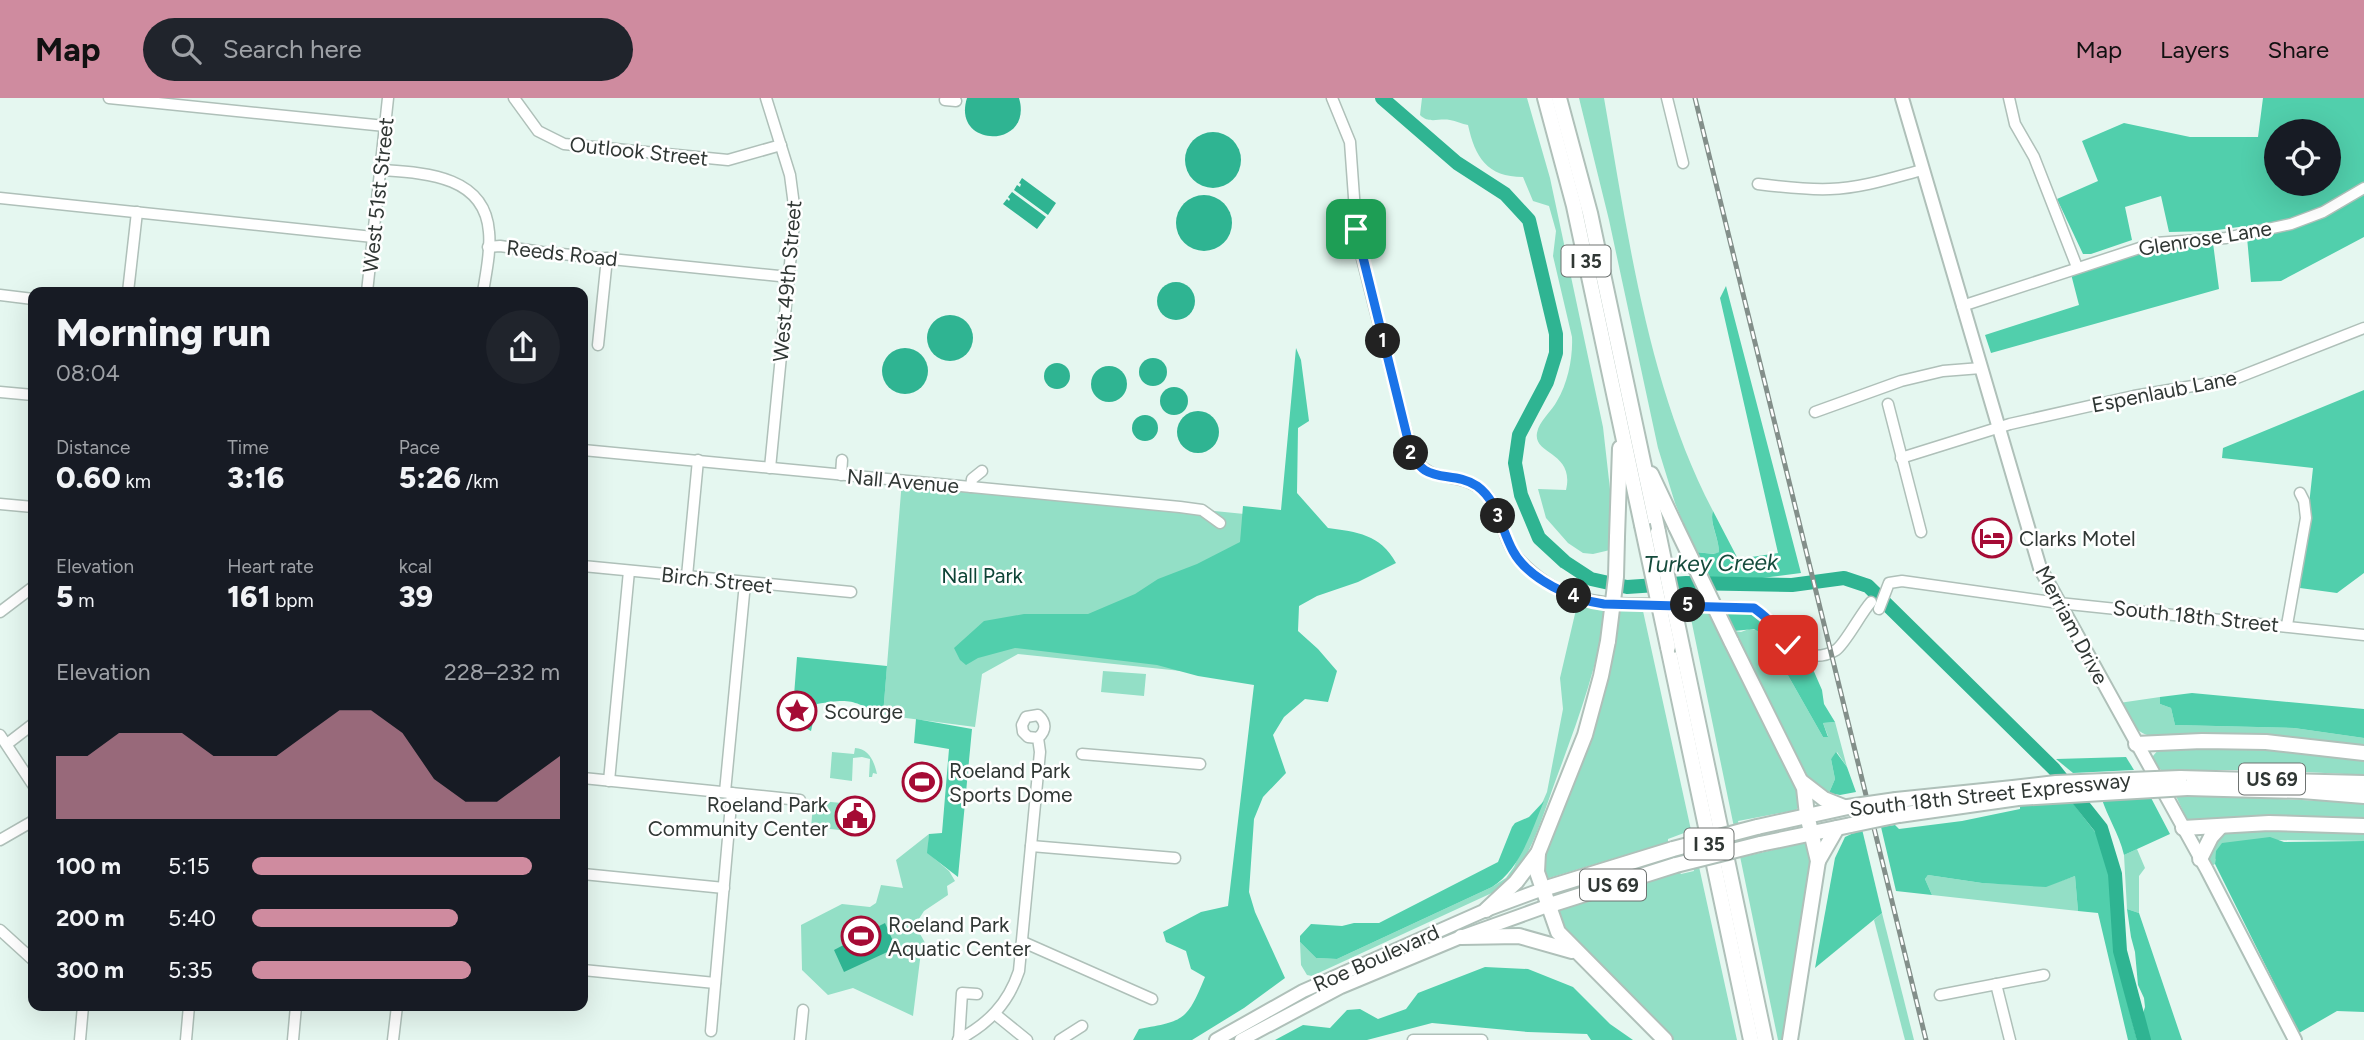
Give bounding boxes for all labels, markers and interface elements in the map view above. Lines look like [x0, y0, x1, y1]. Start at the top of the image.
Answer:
search box [143, 18, 633, 81]
text: Map [35, 30, 101, 69]
icon: search [167, 30, 205, 68]
text: Search here [223, 33, 362, 65]
text: Map [2075, 35, 2122, 64]
text: Layers [2160, 35, 2229, 64]
text: Share [2267, 35, 2329, 64]
street label: West 51st Street [357, 116, 399, 274]
map controls [2264, 119, 2341, 196]
button: locate [2264, 119, 2341, 196]
street label: Outlook Street [569, 131, 710, 171]
street label: West 49th Street [767, 199, 807, 363]
pin [1326, 199, 1386, 259]
icon: arrive [1337, 210, 1375, 248]
street label: Glenrose Lane [2137, 215, 2273, 261]
street label: Reeds Road [505, 235, 619, 271]
road number: I 35 [1562, 246, 1610, 276]
text: Morning run [56, 310, 271, 356]
button: share [486, 310, 560, 384]
pin: 1 [1366, 324, 1400, 358]
text: 1 [1378, 329, 1387, 352]
text: 08:04 [56, 359, 120, 387]
street label: Espenlaub Lane [2089, 365, 2239, 417]
text: Distance [56, 436, 130, 459]
text: Time [227, 436, 269, 459]
text: Pace [399, 436, 440, 459]
pin: 2 [1394, 436, 1428, 470]
text: 2 [1405, 441, 1416, 464]
text: 0.60 [56, 459, 121, 496]
text: 3:16 [227, 459, 284, 496]
text: 5:26 [399, 459, 461, 496]
street label: Nall Avenue [846, 464, 960, 498]
text: km [121, 470, 151, 493]
text: /km [461, 470, 499, 493]
pin: 3 [1480, 498, 1516, 534]
text: 3 [1492, 504, 1503, 527]
hotel icon: Clarks Motel [1971, 517, 2013, 559]
place label: Clarks Motel [2019, 526, 2136, 551]
water label: Turkey Creek [1644, 548, 1779, 578]
text: Elevation [56, 555, 134, 578]
text: Heart rate [227, 555, 314, 578]
text: kcal [399, 555, 432, 578]
street label: Merriam Drive [2030, 561, 2114, 689]
street label: Birch Street [660, 562, 774, 598]
park label: Nall Park [941, 563, 1023, 588]
text: 5 [56, 578, 74, 615]
text: 161 [227, 578, 270, 615]
text: 39 [399, 578, 433, 615]
pin: 4 [1556, 578, 1592, 614]
text: 4 [1567, 584, 1580, 607]
pin: 5 [1670, 588, 1706, 622]
text: m [74, 589, 94, 612]
text: bpm [270, 589, 314, 612]
text: 5 [1682, 593, 1693, 616]
street label: South 18th Street [2112, 595, 2280, 637]
pin [1758, 615, 1818, 675]
icon: check [1769, 626, 1807, 664]
text: Elevation [56, 658, 151, 686]
text: 228–232 m [444, 658, 560, 686]
place icon: Scourge [776, 690, 818, 732]
place label: Scourge [824, 699, 903, 724]
place label: Roeland Park Sports Dome [949, 758, 1072, 807]
sports icon: Roeland Park Sports Dome [901, 761, 943, 803]
road number: US 69 [2239, 764, 2305, 794]
street label: South 18th Street Expressway [1848, 767, 2132, 821]
place label: Roeland Park Community Center [648, 792, 829, 841]
public building icon: Roeland Park Community Center [834, 795, 876, 837]
road number: I 35 [1684, 828, 1734, 860]
text: 100 m [56, 852, 121, 880]
text: 5:15 [168, 852, 210, 880]
road number: US 69 [1580, 870, 1646, 900]
text: 200 m [56, 904, 125, 932]
text: 5:40 [168, 904, 216, 932]
place label: Roeland Park Aquatic Center [888, 912, 1031, 961]
sports icon: Roeland Park Aquatic Center [840, 915, 882, 957]
street label: Roe Boulevard [1309, 919, 1443, 997]
text: 300 m [56, 956, 124, 984]
text: 5:35 [168, 956, 213, 984]

